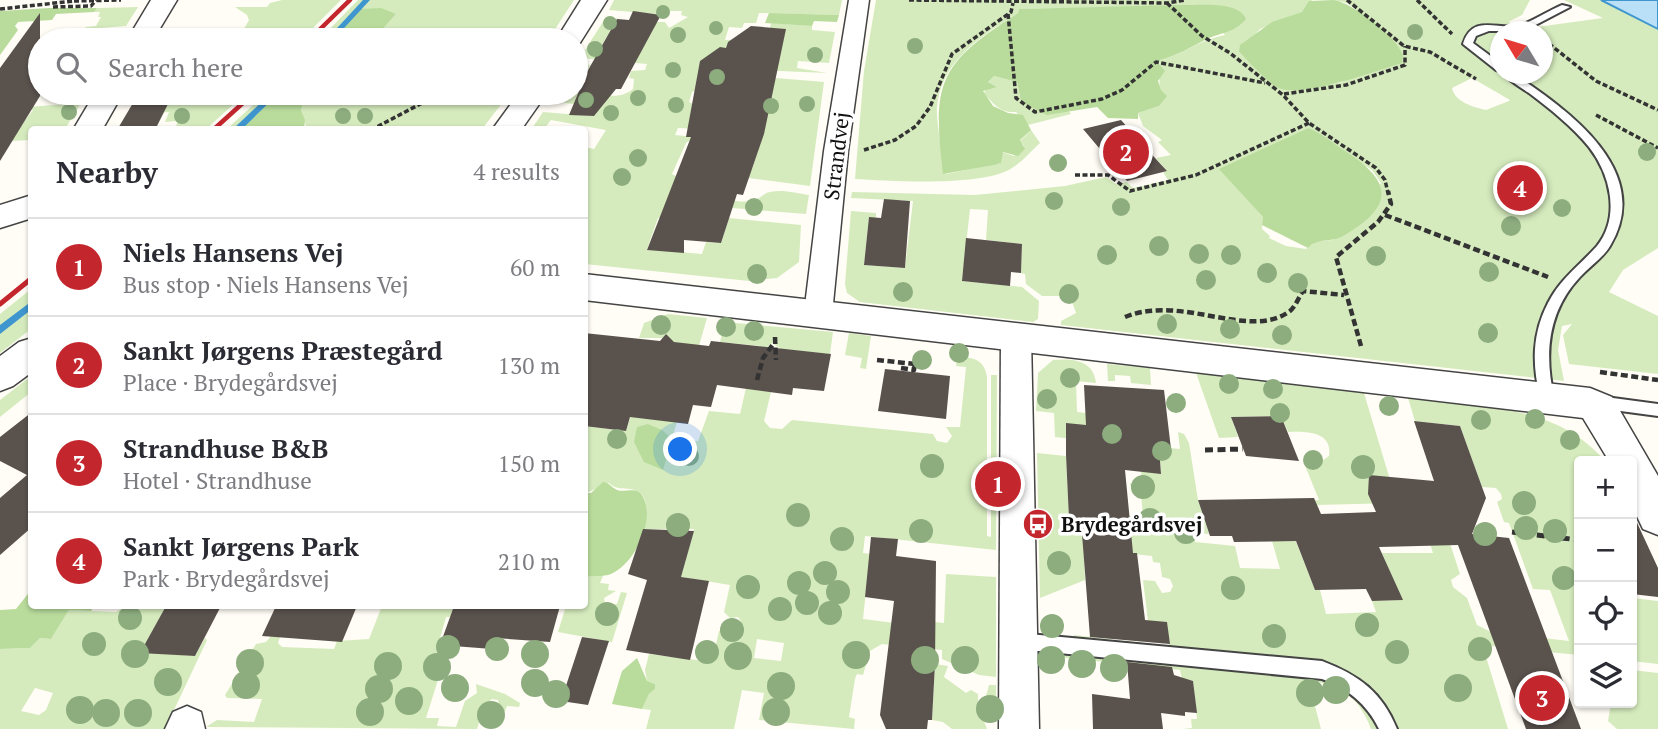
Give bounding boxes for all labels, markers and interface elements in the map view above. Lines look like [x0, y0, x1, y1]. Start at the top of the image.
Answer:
north arrow [1490, 21, 1553, 84]
search box [28, 28, 588, 105]
icon: search [52, 48, 90, 86]
text: Search here [108, 50, 243, 84]
street label: Strandvej [817, 110, 855, 202]
pin: 2 [1103, 126, 1149, 178]
text: Nearby [56, 152, 158, 192]
text: 4 results [473, 156, 560, 187]
pin: 4 [1497, 162, 1543, 214]
text: Niels Hansens Vej [123, 235, 344, 269]
text: 1 [73, 252, 86, 283]
text: 60 m [510, 252, 560, 283]
text: Bus stop · Niels Hansens Vej [123, 269, 409, 300]
text: Sankt Jørgens Præstegård [123, 333, 443, 367]
text: 2 [73, 350, 86, 381]
text: 130 m [498, 350, 560, 381]
text: Place · Brydegårdsvej [123, 367, 338, 398]
text: Strandhuse B&B [123, 431, 328, 465]
your location [663, 432, 697, 466]
text: 3 [73, 448, 86, 479]
text: 150 m [498, 448, 560, 479]
map controls [1574, 456, 1637, 708]
button: + [1574, 456, 1637, 519]
pin: 1 [975, 458, 1021, 510]
text: Hotel · Strandhuse [123, 465, 312, 496]
bus stop icon: Brydegårdsvej [1021, 507, 1055, 541]
place label: Brydegårdsvej [1061, 510, 1202, 538]
button: − [1574, 519, 1637, 582]
text: Sankt Jørgens Park [123, 529, 359, 563]
text: 4 [73, 546, 86, 577]
text: 210 m [498, 546, 560, 577]
text: Park · Brydegårdsvej [123, 563, 330, 594]
button: locate [1574, 582, 1637, 645]
button: layers [1574, 645, 1637, 708]
pin: 3 [1519, 672, 1565, 724]

